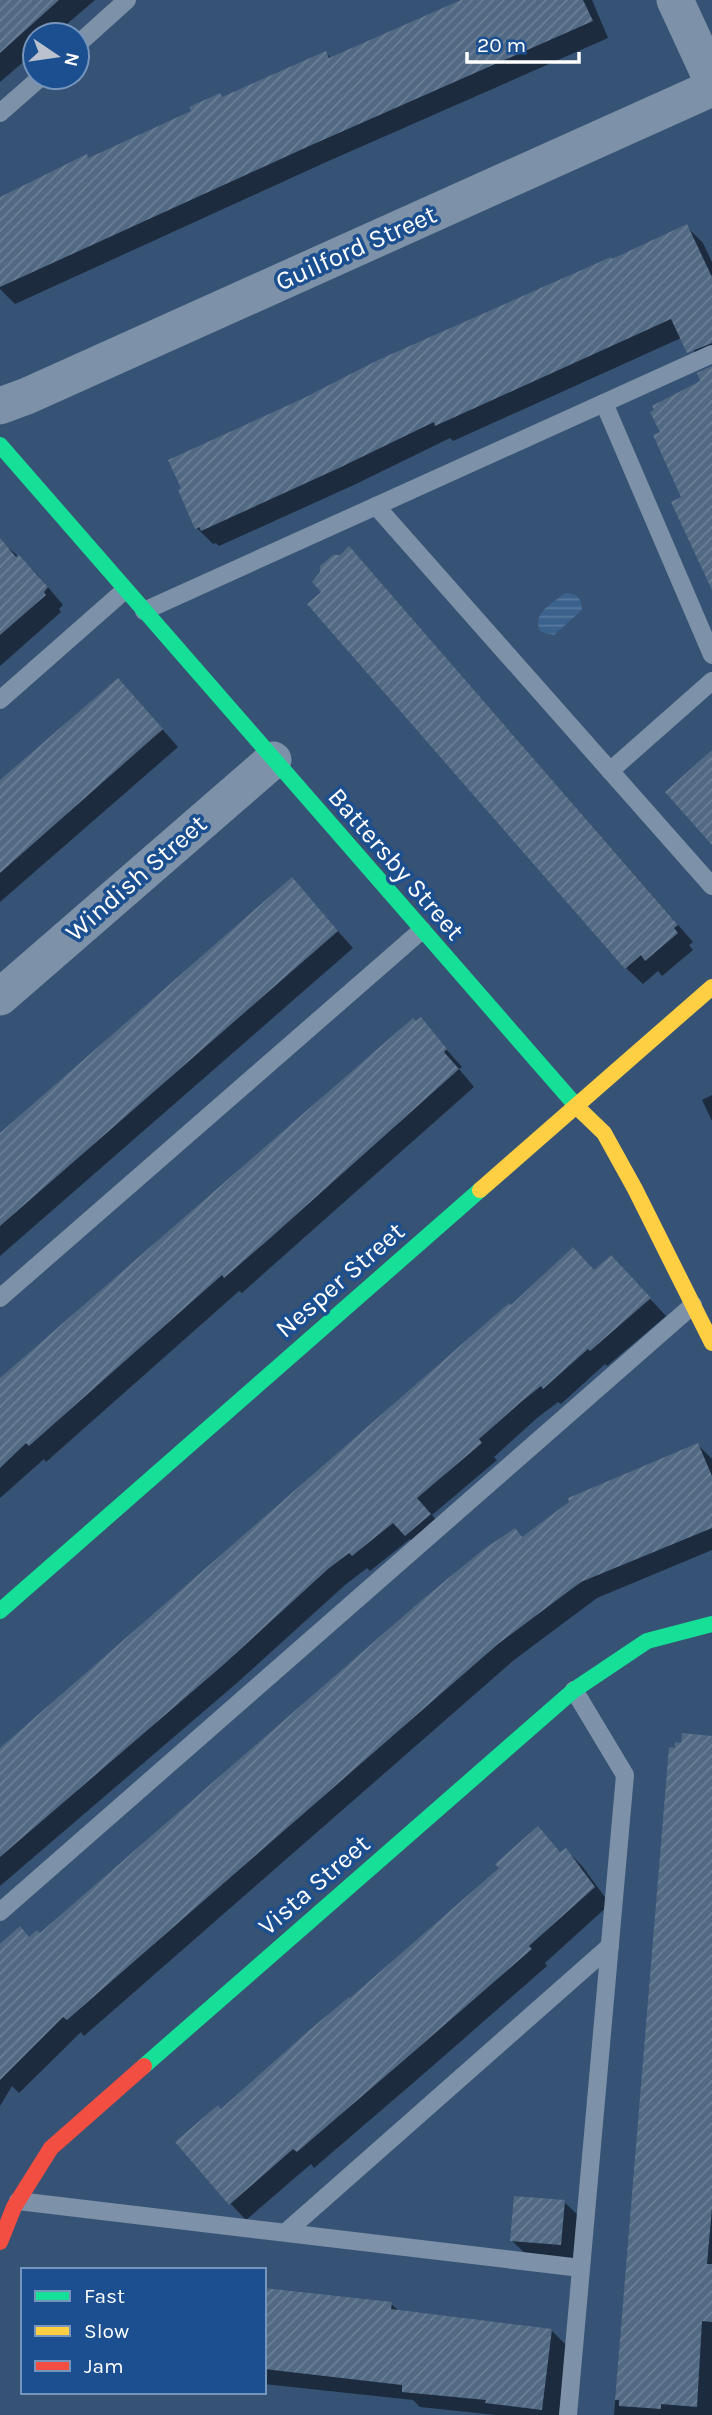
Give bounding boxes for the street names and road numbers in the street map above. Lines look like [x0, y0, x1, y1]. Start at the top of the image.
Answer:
street label: Guilford Street [271, 199, 442, 297]
street label: Battersby Street [321, 782, 471, 947]
street label: Windish Street [59, 808, 213, 948]
street label: Nesper Street [269, 1216, 411, 1344]
street label: Vista Street [252, 1828, 376, 1942]

